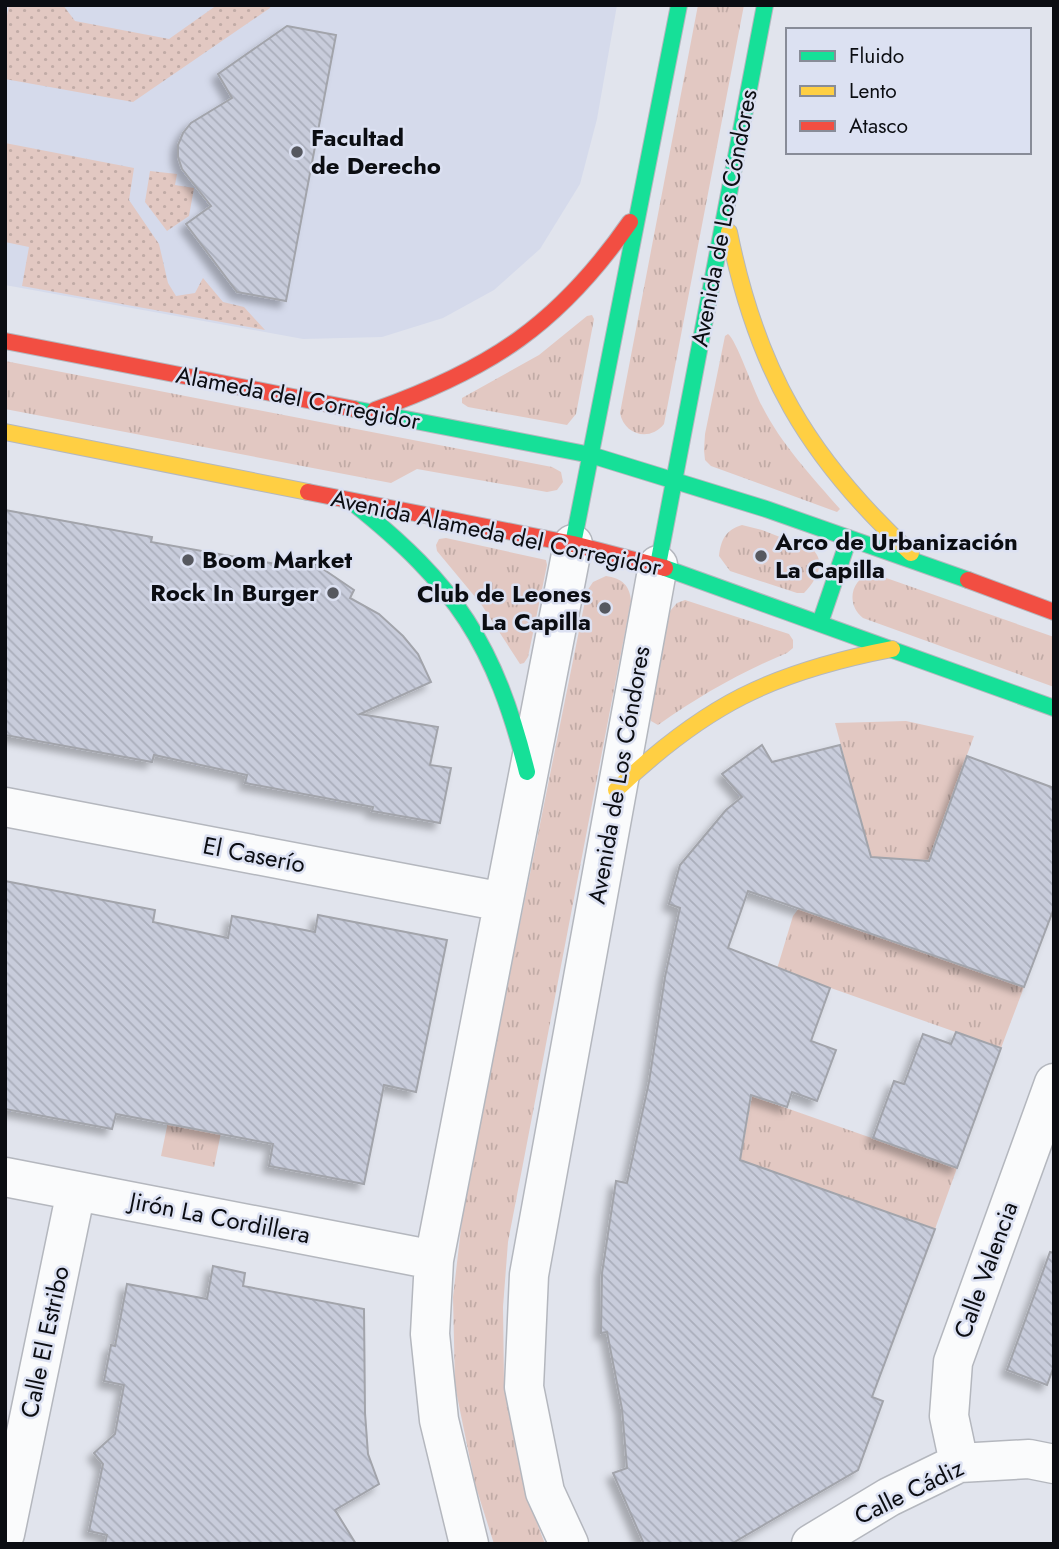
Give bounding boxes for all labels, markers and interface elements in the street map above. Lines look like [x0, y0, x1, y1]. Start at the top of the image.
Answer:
legend [786, 28, 1031, 154]
text: Fluido [849, 41, 904, 71]
text: Lento [849, 76, 897, 106]
street label: Avenida de Los Cóndores [681, 86, 766, 349]
text: Atasco [849, 111, 908, 141]
place label: Facultad de Derecho [311, 120, 441, 183]
marker: Facultad de Derecho [289, 144, 305, 160]
street label: Alameda del Corregidor [173, 357, 424, 439]
street label: Avenida Alameda del Corregidor [328, 480, 665, 585]
place label: Arco de Urbanización La Capilla [774, 524, 1018, 587]
place label: Boom Market [202, 542, 353, 577]
marker: Arco de Urbanización La Capilla [753, 548, 769, 564]
marker: Boom Market [180, 552, 196, 568]
place label: Rock In Burger [150, 575, 319, 610]
place label: Club de Leones La Capilla [417, 576, 591, 639]
marker: Rock In Burger [325, 585, 341, 601]
marker: Club de Leones La Capilla [597, 600, 613, 616]
street label: Avenida de Los Cóndores [579, 643, 658, 907]
street label: El Caserío [200, 827, 308, 882]
street label: Jirón La Cordillera [124, 1182, 313, 1252]
street label: Calle Valencia [945, 1197, 1026, 1343]
street label: Calle El Estribo [11, 1263, 78, 1421]
street label: Calle Cádiz [848, 1450, 969, 1533]

